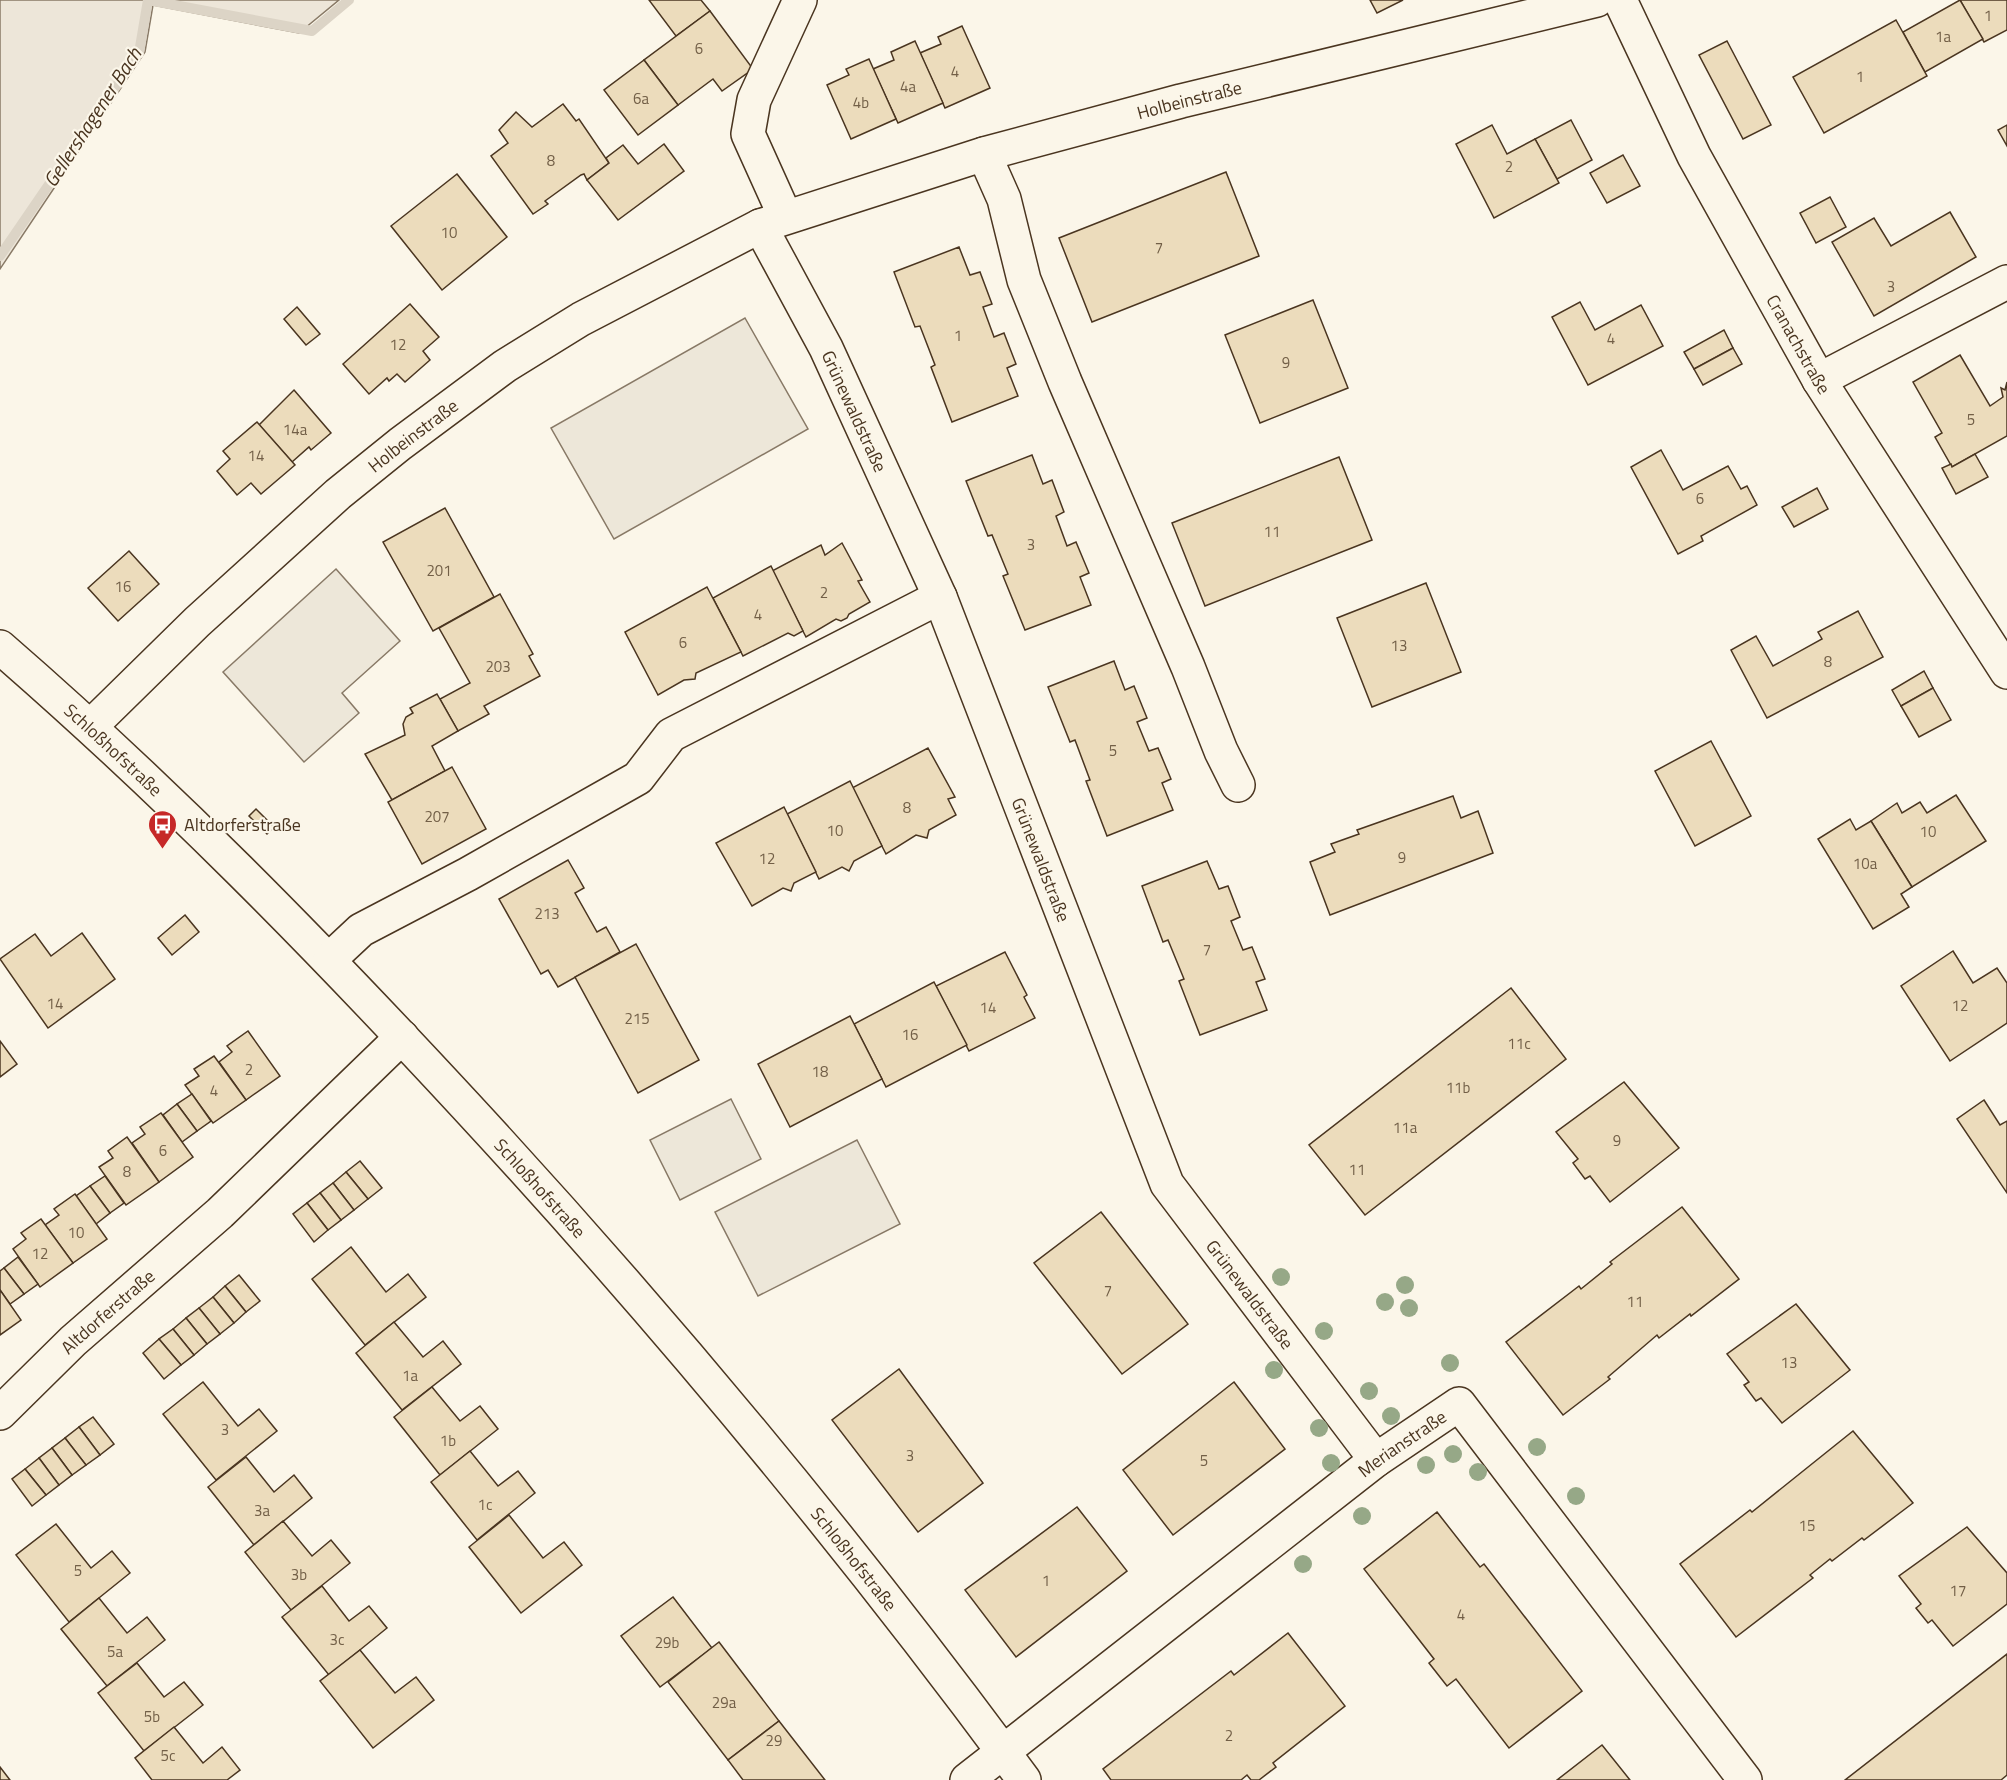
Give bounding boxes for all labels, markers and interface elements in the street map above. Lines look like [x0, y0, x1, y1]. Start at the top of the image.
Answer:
house number: 1 [1984, 4, 1992, 27]
house number: 1a [1935, 25, 1951, 48]
house number: 6 [695, 37, 703, 60]
water label: Gellershagener Bach [35, 40, 150, 193]
house number: 4 [951, 60, 959, 83]
house number: 1 [1856, 65, 1864, 88]
street label: Holbeinstraße [1134, 73, 1244, 126]
house number: 4a [900, 75, 916, 98]
house number: 6a [633, 87, 649, 110]
house number: 4b [853, 91, 869, 114]
house number: 8 [547, 149, 555, 172]
house number: 2 [1505, 155, 1513, 178]
house number: 10 [441, 221, 457, 244]
house number: 7 [1155, 236, 1163, 259]
house number: 3 [1887, 275, 1895, 298]
street label: Cranachstraße [1760, 289, 1838, 399]
house number: 1 [954, 324, 962, 347]
house number: 4 [1607, 327, 1615, 350]
house number: 12 [390, 333, 406, 356]
street label: Grünewaldstraße [815, 346, 894, 476]
house number: 9 [1282, 351, 1290, 374]
street label: Holbeinstraße [362, 392, 464, 479]
house number: 5 [1967, 408, 1975, 431]
house number: 14a [283, 418, 308, 441]
house number: 14 [248, 444, 264, 467]
house number: 6 [1696, 487, 1704, 510]
house number: 11 [1264, 520, 1280, 543]
house number: 3 [1027, 533, 1035, 556]
house number: 201 [426, 559, 452, 582]
house number: 16 [115, 575, 131, 598]
house number: 2 [820, 581, 828, 604]
house number: 4 [754, 603, 762, 626]
house number: 6 [679, 631, 687, 654]
house number: 13 [1391, 634, 1407, 657]
house number: 8 [1824, 650, 1832, 673]
house number: 203 [485, 655, 511, 678]
street label: Schloßhofstraße [58, 697, 169, 802]
house number: 5 [1109, 739, 1117, 762]
street label: Grünewaldstraße [1005, 793, 1078, 926]
house number: 8 [903, 796, 911, 819]
house number: 207 [424, 805, 450, 828]
bus stop icon: Altdorferstraße [147, 808, 179, 850]
place label: Altdorferstraße [184, 811, 301, 838]
house number: 10 [827, 819, 843, 842]
house number: 10 [1920, 820, 1936, 843]
house number: 9 [1398, 846, 1406, 869]
house number: 12 [759, 847, 775, 870]
house number: 10a [1853, 852, 1878, 875]
house number: 213 [534, 902, 560, 925]
house number: 7 [1203, 938, 1211, 961]
house number: 14 [47, 992, 63, 1015]
house number: 12 [1952, 994, 1968, 1017]
house number: 14 [980, 996, 996, 1019]
house number: 215 [624, 1007, 650, 1030]
house number: 16 [902, 1023, 918, 1046]
house number: 11c [1507, 1032, 1531, 1055]
house number: 2 [245, 1058, 253, 1081]
house number: 18 [812, 1060, 828, 1083]
house number: 11b [1446, 1076, 1470, 1099]
house number: 4 [210, 1079, 218, 1102]
house number: 11a [1393, 1116, 1418, 1139]
house number: 9 [1613, 1129, 1621, 1152]
street label: Schloßhofstraße [488, 1132, 593, 1244]
house number: 6 [159, 1139, 167, 1162]
house number: 11 [1349, 1158, 1365, 1181]
house number: 8 [123, 1160, 131, 1183]
house number: 10 [68, 1221, 84, 1244]
street label: Grünewaldstraße [1200, 1234, 1301, 1355]
house number: 12 [32, 1242, 48, 1265]
street label: Altdorferstraße [54, 1263, 160, 1360]
house number: 7 [1104, 1279, 1112, 1302]
house number: 11 [1627, 1290, 1643, 1313]
house number: 13 [1781, 1351, 1797, 1374]
house number: 1a [402, 1364, 418, 1387]
street label: Merianstraße [1352, 1403, 1451, 1483]
house number: 3 [221, 1418, 229, 1441]
house number: 1b [440, 1429, 456, 1452]
house number: 3 [906, 1444, 914, 1467]
house number: 5 [1200, 1449, 1208, 1472]
house number: 1c [478, 1493, 492, 1516]
house number: 3a [254, 1499, 270, 1522]
street label: Schloßhofstraße [805, 1501, 904, 1616]
house number: 15 [1799, 1514, 1815, 1537]
house number: 5 [74, 1559, 82, 1582]
house number: 3b [291, 1563, 307, 1586]
house number: 1 [1042, 1569, 1050, 1592]
house number: 17 [1950, 1579, 1966, 1602]
house number: 4 [1457, 1603, 1465, 1626]
house number: 3c [330, 1628, 344, 1651]
house number: 29b [655, 1631, 679, 1654]
house number: 5a [107, 1640, 123, 1663]
house number: 29a [712, 1691, 737, 1714]
house number: 5b [144, 1705, 160, 1728]
house number: 2 [1225, 1724, 1233, 1747]
house number: 29 [766, 1729, 782, 1752]
house number: 5c [161, 1744, 175, 1767]

